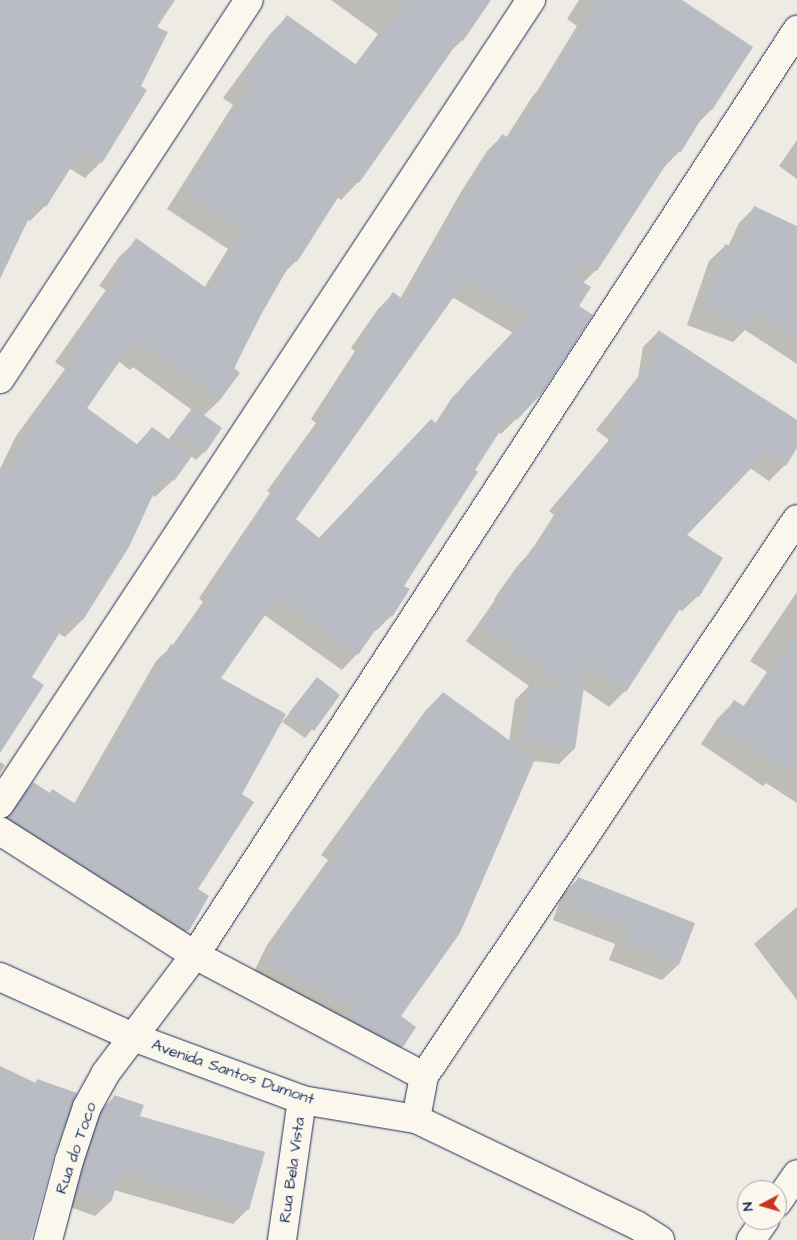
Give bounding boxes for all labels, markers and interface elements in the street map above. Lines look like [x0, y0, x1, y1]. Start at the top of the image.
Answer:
street label: Avenida Santos Dumont [149, 1035, 317, 1109]
street label: Rua do Toco [51, 1100, 101, 1196]
street label: Rua Bela Vista [275, 1116, 309, 1224]
north arrow [737, 1180, 787, 1230]
text: N [738, 1201, 758, 1212]

